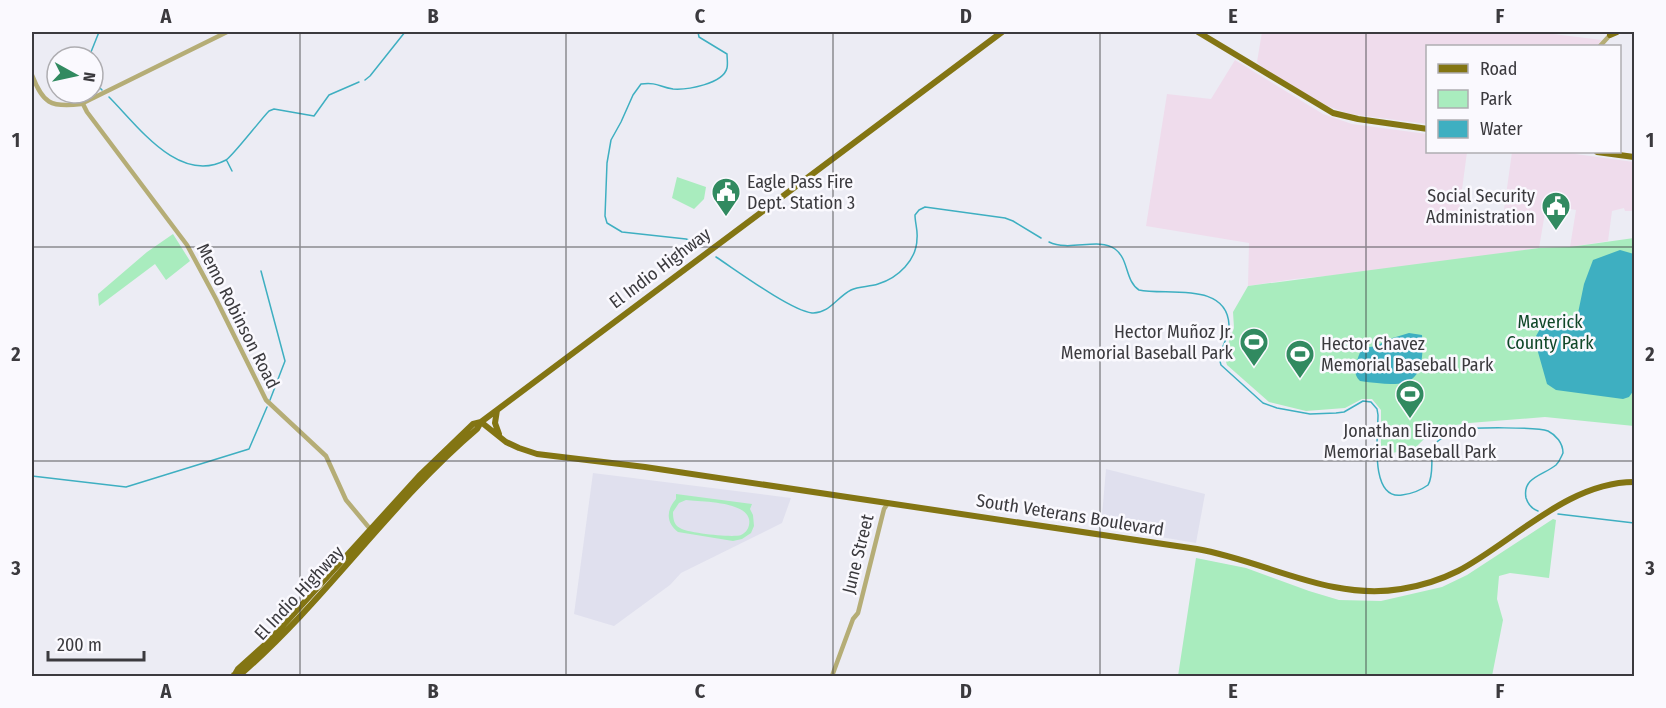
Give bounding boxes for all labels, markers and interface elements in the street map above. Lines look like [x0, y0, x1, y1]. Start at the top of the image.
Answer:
text: A [160, 4, 173, 28]
text: B [427, 4, 439, 28]
text: C [695, 4, 706, 28]
text: D [960, 4, 972, 28]
text: E [1228, 4, 1238, 28]
text: F [1496, 4, 1505, 28]
north arrow [45, 45, 105, 105]
legend [1426, 45, 1621, 153]
text: Road [1480, 58, 1517, 80]
text: N [79, 71, 99, 83]
text: Park [1480, 88, 1513, 110]
text: Water [1480, 118, 1523, 140]
text: 1 [12, 128, 20, 152]
text: 1 [1646, 128, 1654, 152]
place label: Eagle Pass Fire Dept. Station 3 [747, 171, 855, 214]
public building icon: Eagle Pass Fire Dept. Station 3 [710, 176, 742, 218]
place label: Social Security Administration [1426, 185, 1535, 228]
public building icon: Social Security Administration [1540, 190, 1572, 232]
street label: El Indio Highway [605, 223, 715, 313]
street label: Memo Robinson Road [192, 240, 284, 392]
park label: Maverick County Park [1506, 311, 1594, 354]
place label: Hector Muñoz Jr. Memorial Baseball Park [1061, 321, 1234, 364]
sports icon: Hector Muñoz Jr. Memorial Baseball Park [1238, 326, 1270, 368]
place label: Hector Chavez Memorial Baseball Park [1321, 333, 1494, 376]
sports icon: Hector Chavez Memorial Baseball Park [1284, 338, 1316, 380]
text: 2 [10, 342, 21, 366]
text: 2 [1644, 342, 1655, 366]
sports icon: Jonathan Elizondo Memorial Baseball Park [1394, 378, 1426, 420]
place label: Jonathan Elizondo Memorial Baseball Park [1324, 420, 1497, 463]
street label: South Veterans Boulevard [975, 489, 1165, 541]
street label: June Street [838, 512, 879, 596]
street label: El Indio Highway [250, 541, 348, 645]
text: 3 [10, 556, 21, 580]
text: 3 [1644, 556, 1655, 580]
scale bar [48, 624, 144, 662]
text: 200 m [57, 634, 102, 656]
text: A [160, 679, 173, 703]
text: B [427, 679, 439, 703]
text: C [695, 679, 706, 703]
text: D [960, 679, 972, 703]
text: E [1228, 679, 1238, 703]
text: F [1496, 679, 1505, 703]

